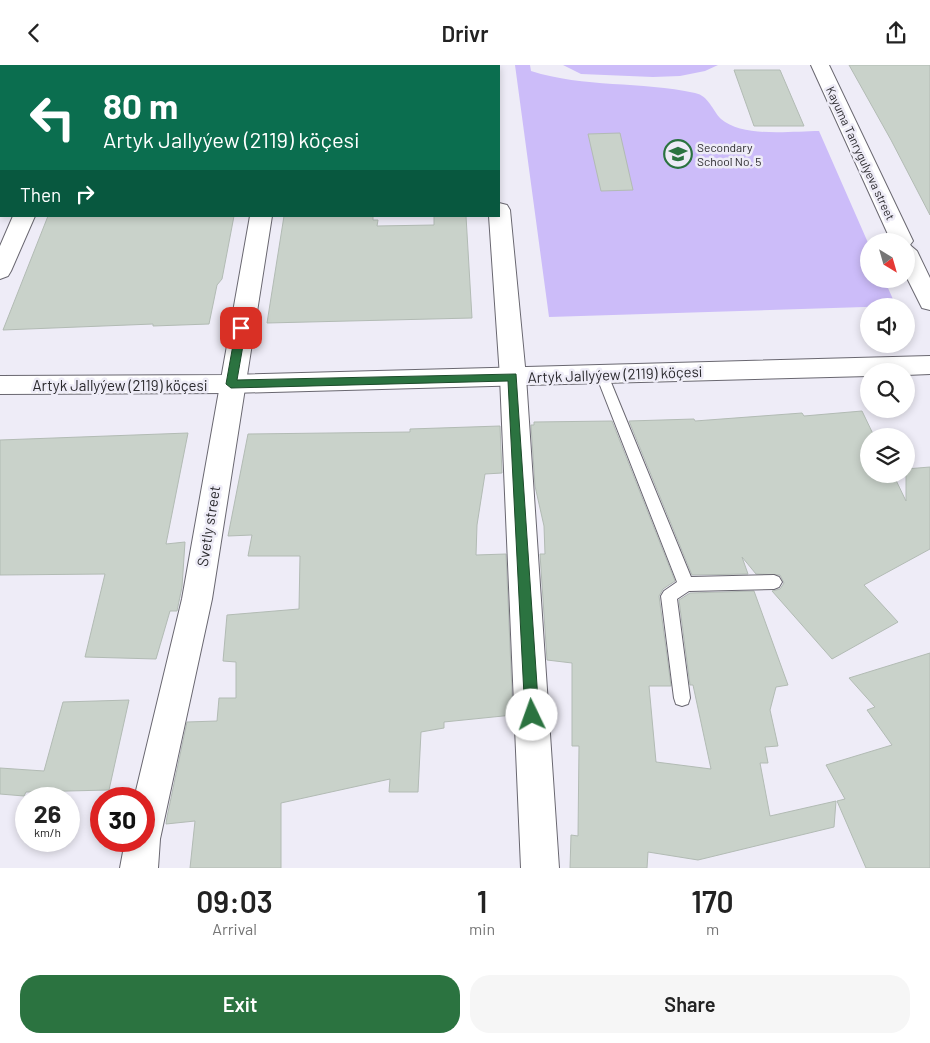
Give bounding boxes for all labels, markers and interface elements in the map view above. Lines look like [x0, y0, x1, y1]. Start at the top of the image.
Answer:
icon: back [20, 19, 48, 47]
icon: share [882, 19, 910, 47]
text: Drivr [442, 20, 488, 46]
text: 80 m [103, 84, 178, 126]
street label: Kayuma Tanrygulyeva street [824, 84, 898, 222]
icon: left [20, 85, 85, 150]
text: Artyk Jallyýew (2119) köçesi [103, 126, 360, 152]
school or university icon: Secondary School No. 5 [663, 139, 693, 169]
place label: Secondary School No. 5 [697, 140, 761, 168]
icon: right [71, 180, 99, 208]
text: Then [20, 183, 61, 206]
north arrow [860, 233, 915, 287]
map controls [860, 233, 915, 483]
button: sound [860, 298, 915, 353]
pin [220, 307, 262, 349]
icon: arrive [227, 314, 255, 342]
street label: Artyk Jallyýew (2119) köçesi [527, 362, 703, 386]
button: search [860, 363, 915, 418]
street label: Artyk Jallyýew (2119) köçesi [32, 376, 208, 394]
button: layers [860, 428, 915, 483]
street label: Svetly street [193, 484, 223, 568]
position arrow [505, 688, 557, 740]
speed limit sign: 30 [90, 787, 155, 852]
text: 26 [34, 798, 61, 828]
text: km/h [34, 825, 61, 839]
text: 09:03 [196, 883, 273, 919]
text: 1 [477, 883, 487, 919]
text: 170 [691, 883, 734, 919]
text: Arrival [212, 919, 257, 938]
text: min [469, 919, 495, 938]
text: m [706, 919, 719, 938]
button: Exit [20, 975, 460, 1033]
button: Share [470, 975, 910, 1033]

